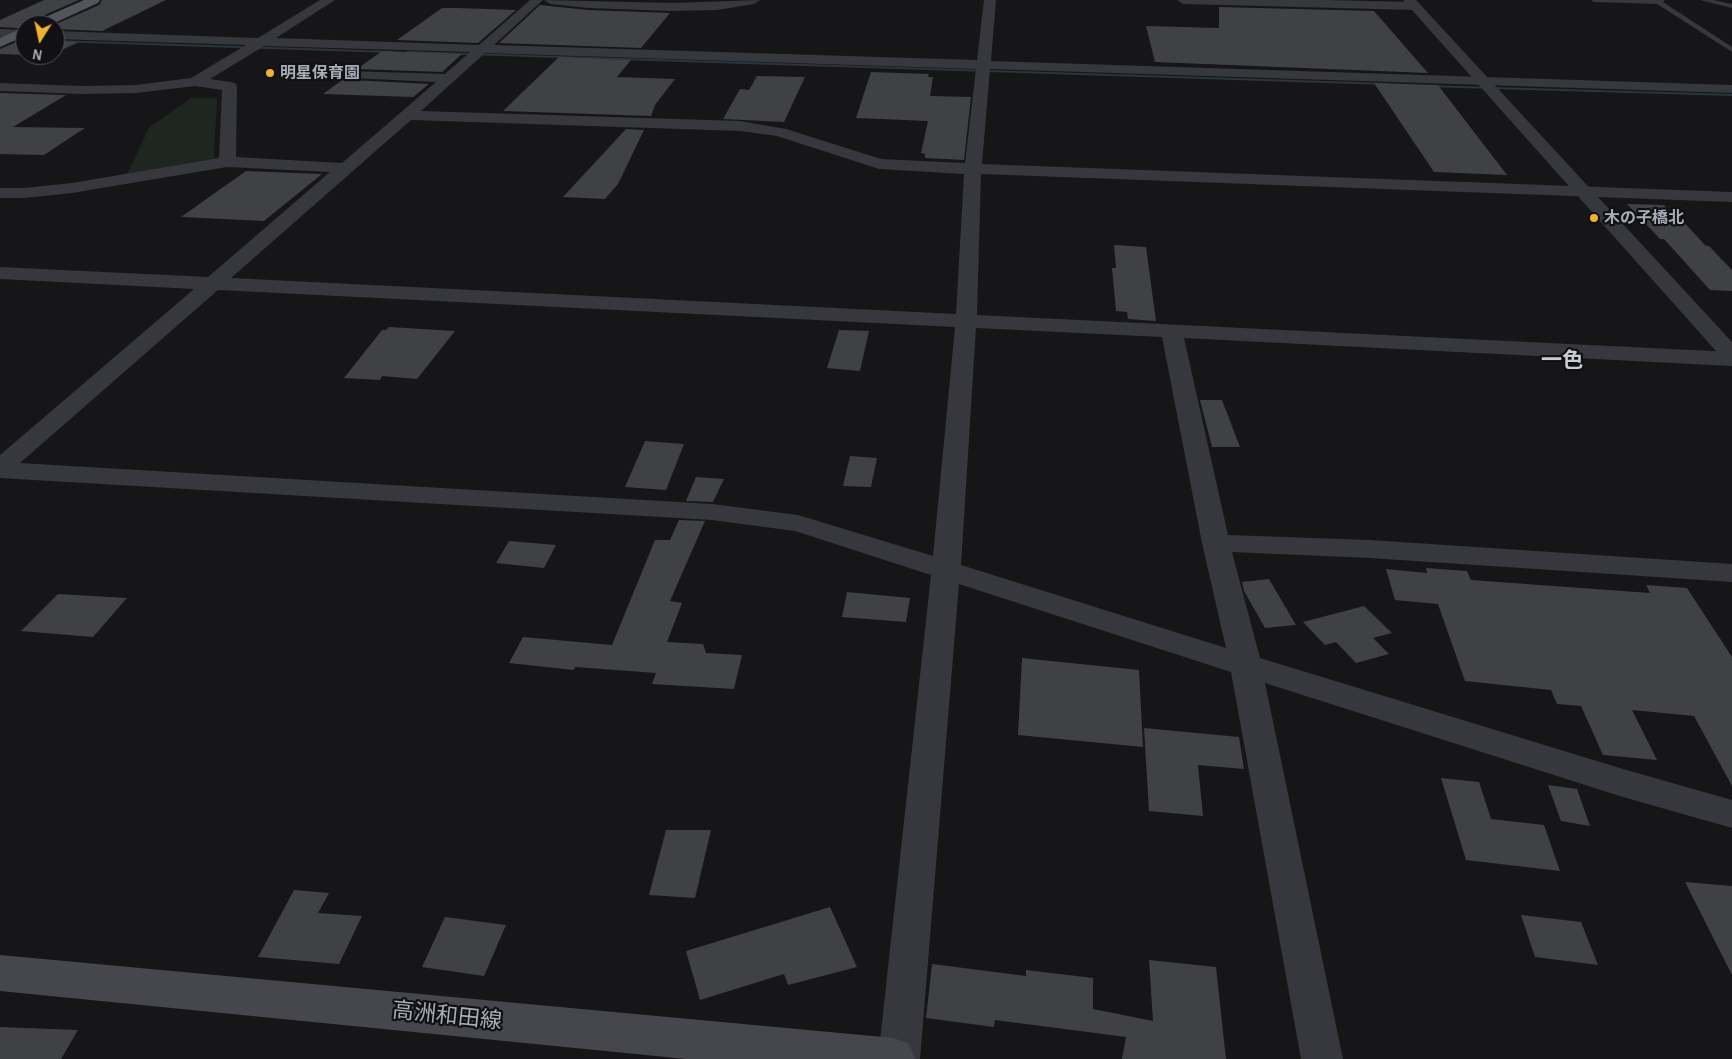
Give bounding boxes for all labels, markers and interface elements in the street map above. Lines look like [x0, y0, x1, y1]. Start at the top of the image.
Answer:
north arrow [15, 15, 65, 65]
text: N [32, 46, 44, 62]
place label: 明星保育園 [280, 63, 360, 83]
marker: 明星保育園 [264, 67, 276, 79]
place label: 木の子橋北 [1604, 208, 1684, 228]
marker: 木の子橋北 [1588, 212, 1600, 224]
district label: 一色 [1541, 348, 1583, 374]
street label: 高洲和田線 [391, 997, 503, 1035]

